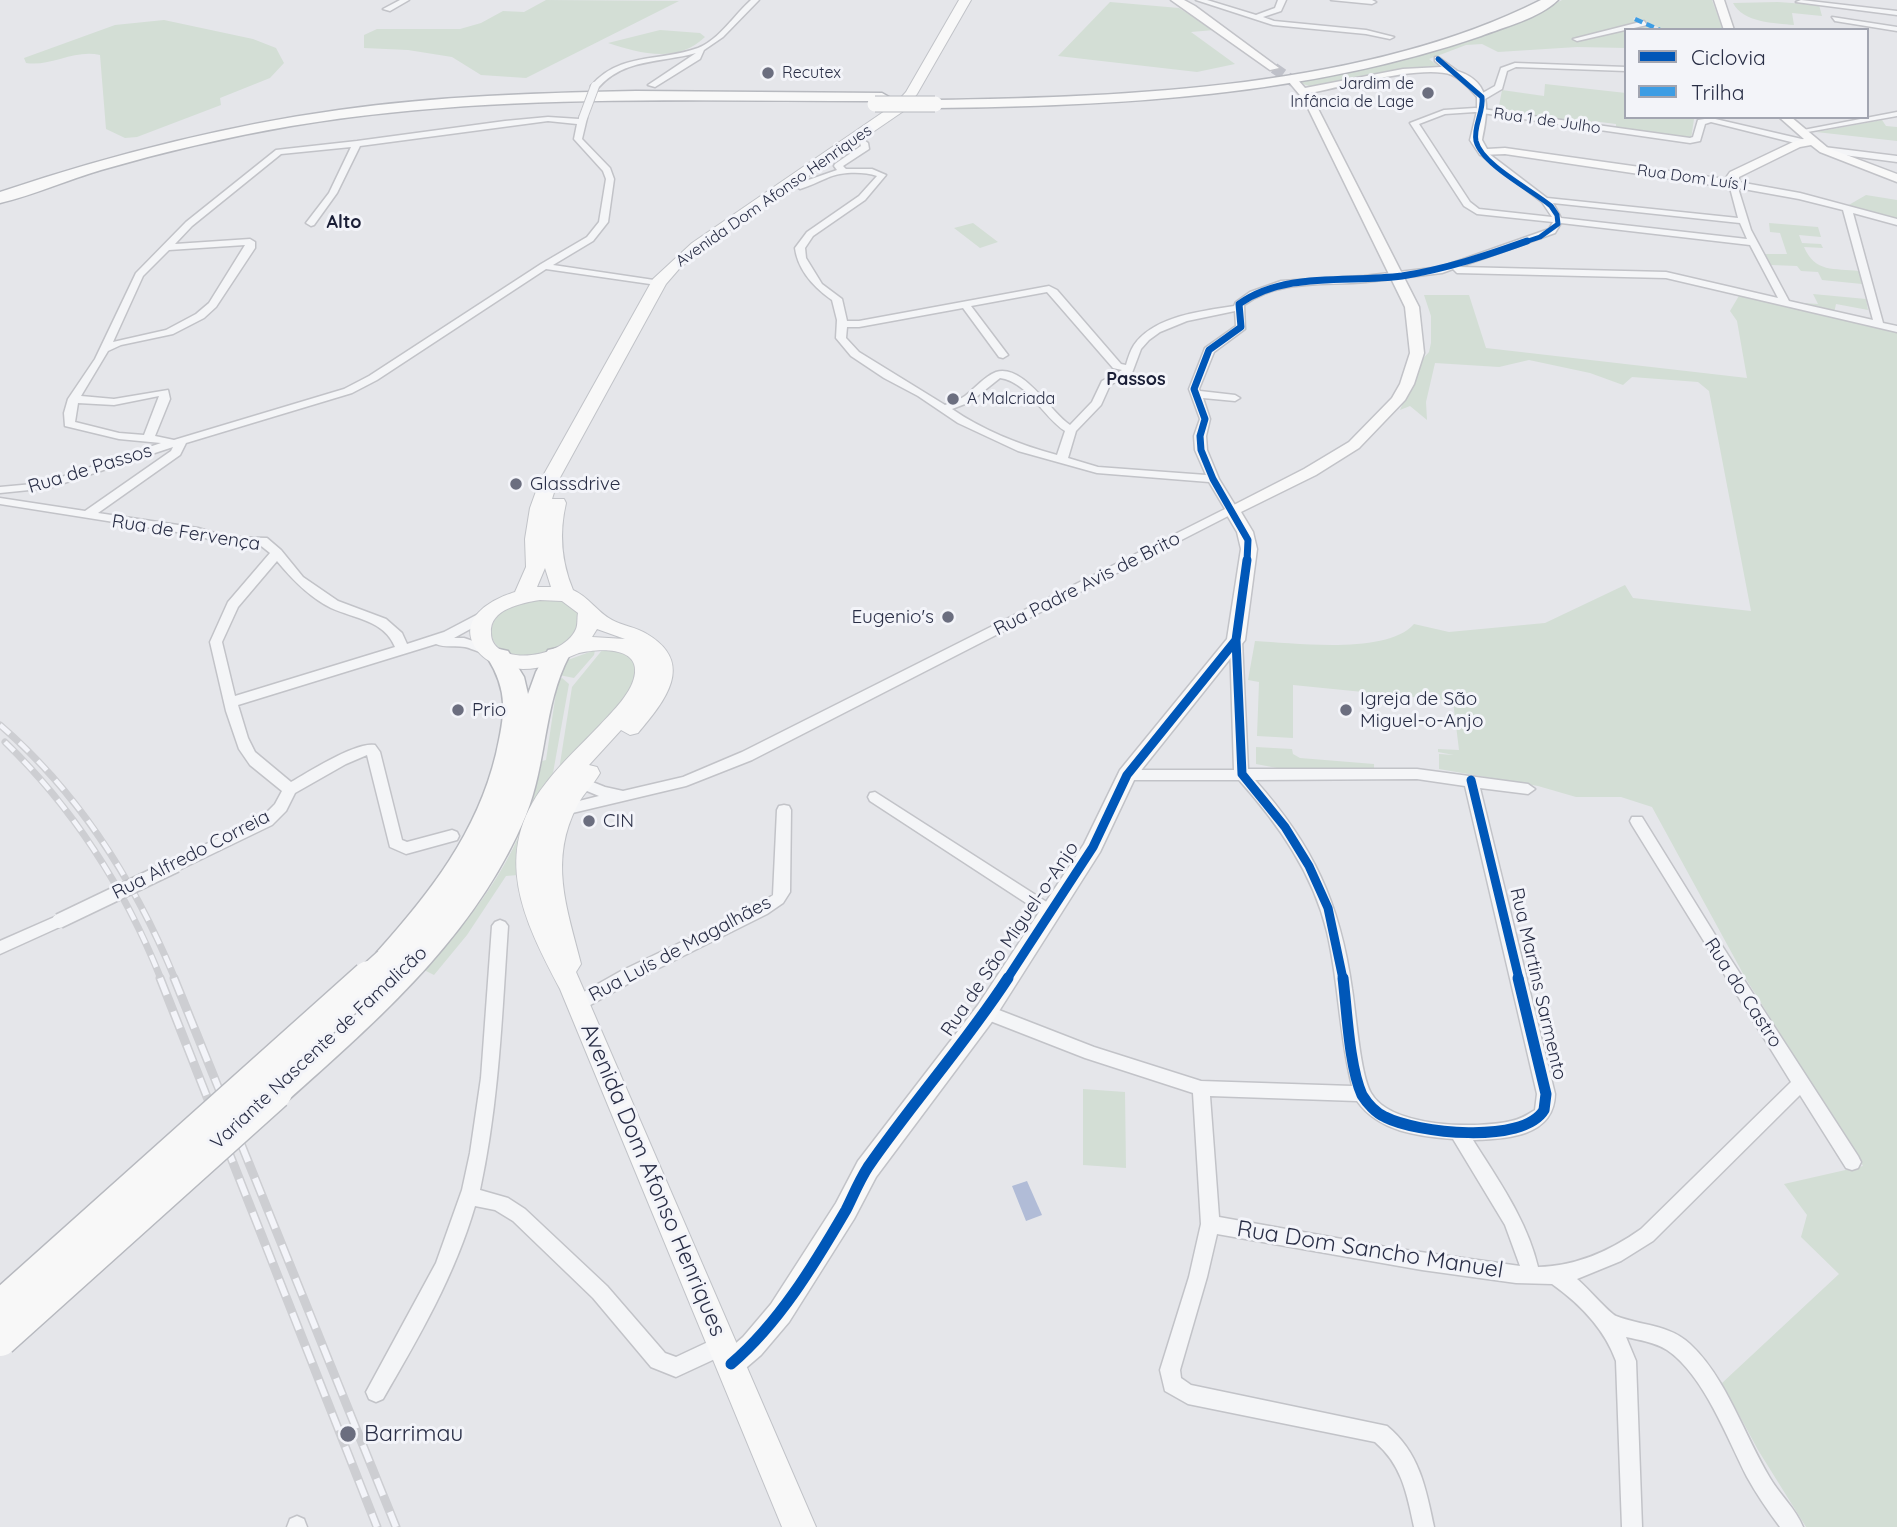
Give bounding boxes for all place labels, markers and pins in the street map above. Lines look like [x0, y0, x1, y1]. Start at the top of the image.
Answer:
place label: Recutex [782, 63, 841, 83]
marker: Recutex [760, 65, 776, 81]
place label: Jardim de Infância de Lage [1290, 74, 1414, 112]
marker: Jardim de Infância de Lage [1420, 85, 1436, 101]
place label: A Malcriada [967, 389, 1055, 409]
marker: A Malcriada [945, 391, 961, 407]
place label: Glassdrive [530, 473, 620, 495]
marker: Glassdrive [508, 476, 524, 492]
place label: Eugenio's [851, 606, 934, 628]
marker: Eugenio's [940, 609, 956, 625]
place label: Igreja de São Miguel-o-Anjo [1360, 688, 1484, 732]
place label: Prio [472, 699, 506, 721]
marker: Prio [450, 702, 466, 718]
marker: Igreja de São Miguel-o-Anjo [1338, 702, 1354, 718]
place label: CIN [603, 810, 634, 832]
marker: CIN [581, 813, 597, 829]
place label: Barrimau [364, 1420, 463, 1448]
marker: Barrimau [338, 1424, 358, 1444]

